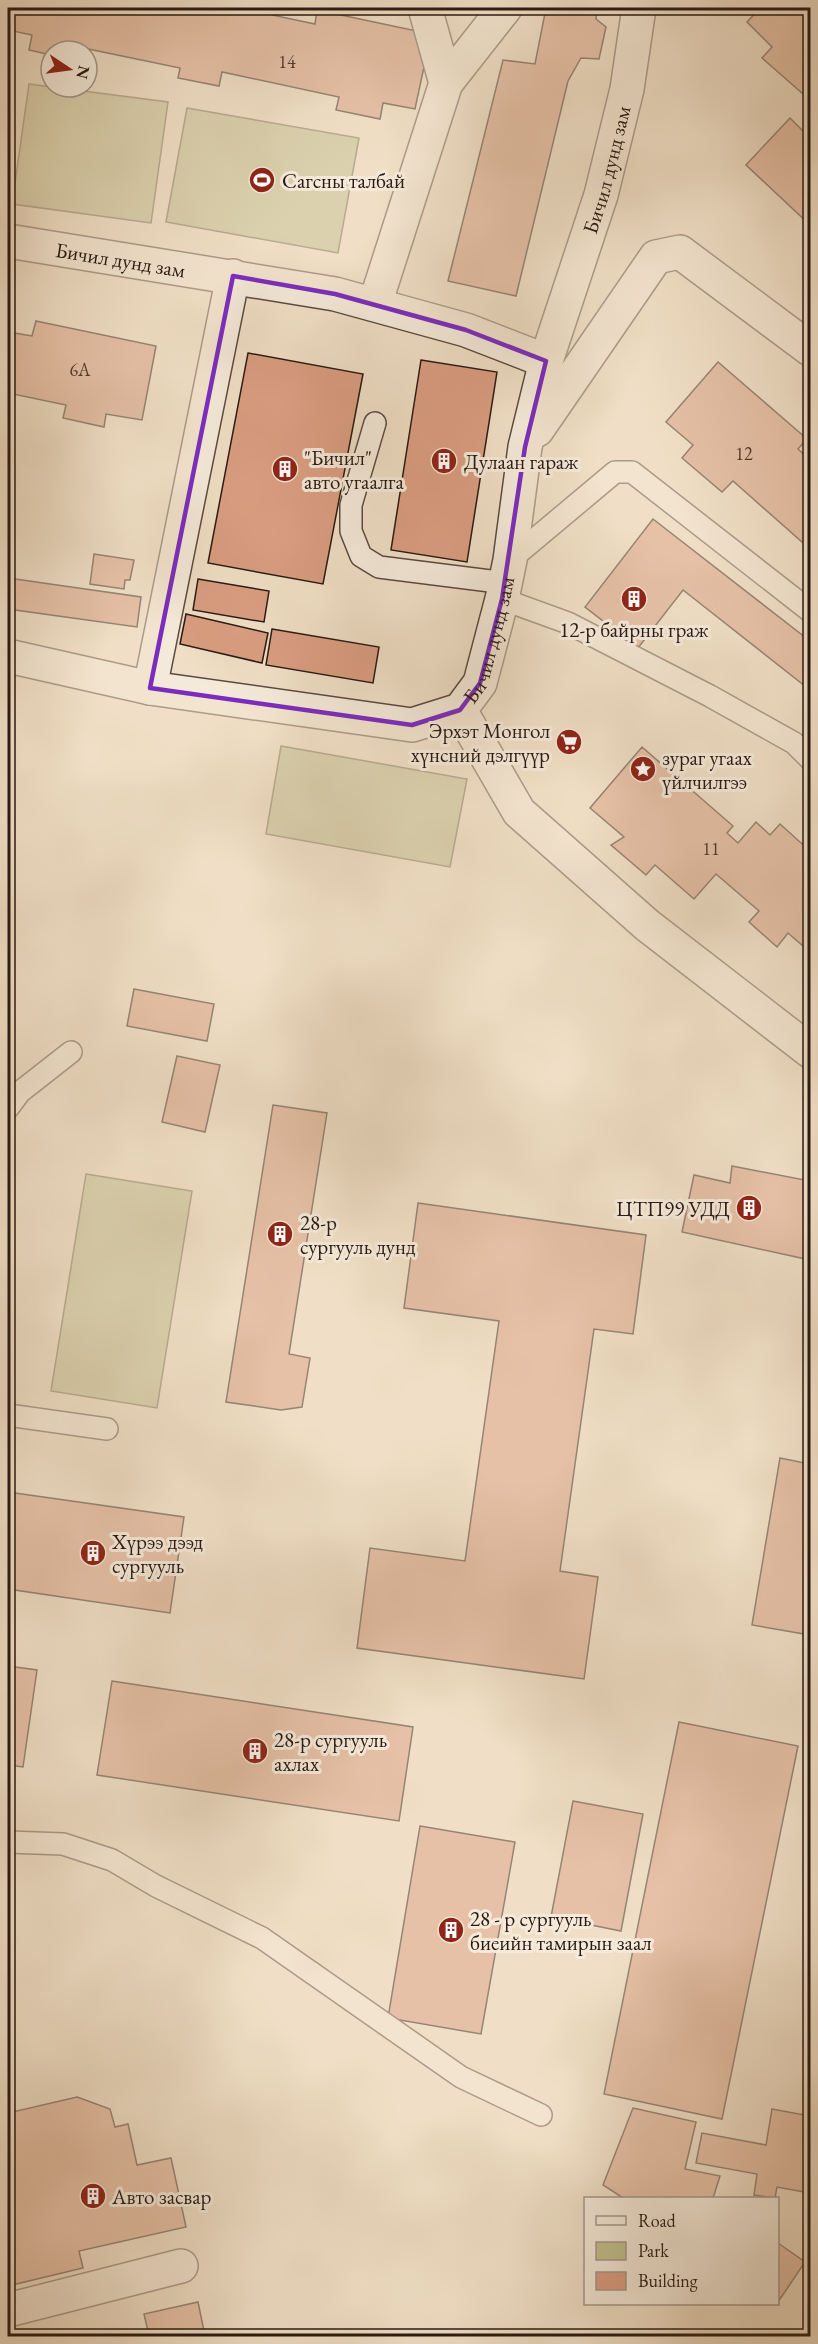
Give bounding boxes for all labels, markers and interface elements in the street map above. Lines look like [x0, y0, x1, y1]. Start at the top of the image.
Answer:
north arrow [39, 39, 99, 99]
house number: 14 [278, 50, 296, 73]
text: N [71, 64, 95, 81]
street label: Бичил дунд зам [576, 103, 636, 237]
sports icon: Сагсны талбай [247, 165, 277, 195]
place label: Сагсны талбай [282, 167, 405, 194]
street label: Бичил дунд зам [54, 235, 187, 283]
house number: 6А [69, 358, 91, 381]
house number: 12 [735, 442, 753, 465]
place label: "Бичил" авто угаалга [304, 444, 404, 495]
building icon: Дулаан гараж [429, 446, 459, 476]
place label: Дулаан гараж [464, 448, 579, 475]
building icon: "Бичил" авто угаалга [270, 454, 300, 484]
street label: Бичил дунд зам [456, 574, 520, 708]
building icon: 12-р байрны граж [619, 584, 649, 614]
place label: 12-р байрны граж [559, 616, 709, 643]
place label: Эрхэт Монгол хүнсний дэлгүүр [411, 717, 550, 768]
supermarket icon: Эрхэт Монгол хүнсний дэлгүүр [554, 727, 584, 757]
place label: зураг угаах үйлчилгээ [661, 744, 752, 795]
place icon: зураг угаах үйлчилгээ [628, 754, 658, 784]
house number: 11 [702, 837, 720, 860]
building icon: ЦТП99 УДД [734, 1193, 764, 1223]
place label: ЦТП99 УДД [616, 1195, 730, 1222]
place label: 28-р сургууль дунд [300, 1209, 416, 1260]
building icon: 28-р сургууль дунд [265, 1219, 295, 1249]
place label: Хүрээ дээд сургууль [111, 1528, 204, 1579]
building icon: Хүрээ дээд сургууль [78, 1538, 108, 1568]
place label: 28-р сургууль ахлах [274, 1726, 387, 1777]
building icon: 28-р сургууль ахлах [240, 1736, 270, 1766]
place label: 28 - р сургууль биеийн тамирын заал [470, 1905, 651, 1956]
building icon: 28 - р сургууль биеийн тамирын заал [436, 1915, 466, 1945]
building icon: Авто засвар [78, 2181, 108, 2211]
place label: Авто засвар [111, 2183, 212, 2210]
legend [584, 2197, 779, 2305]
text: Road [638, 2209, 677, 2232]
text: Park [638, 2239, 669, 2262]
text: Building [638, 2269, 698, 2292]

